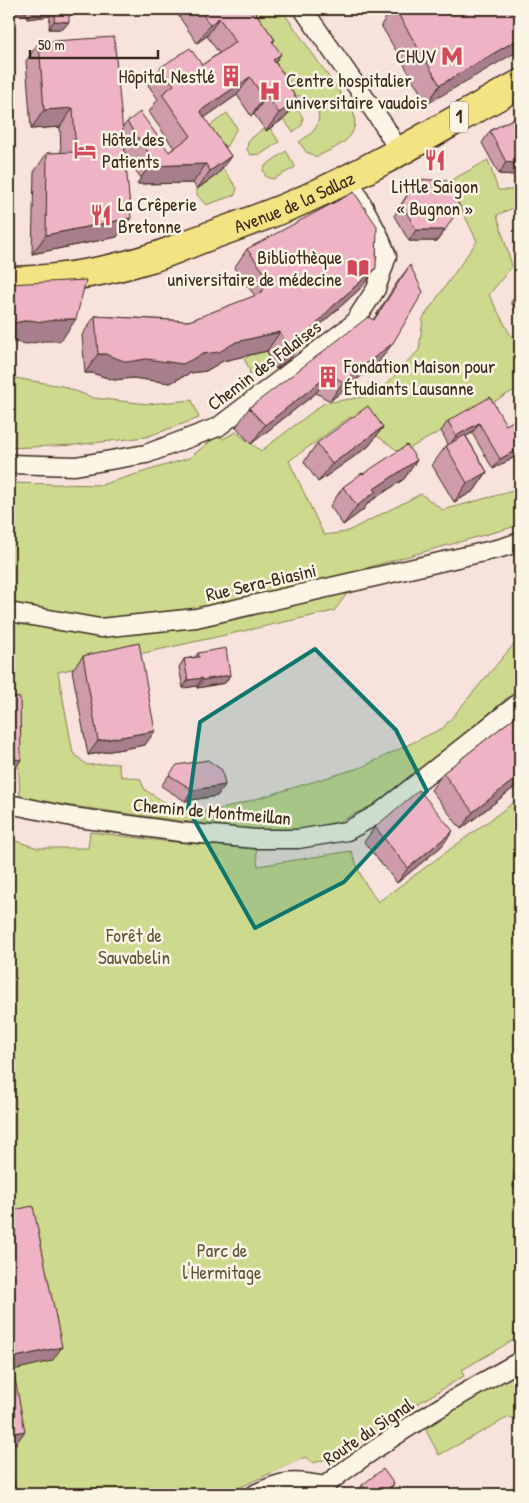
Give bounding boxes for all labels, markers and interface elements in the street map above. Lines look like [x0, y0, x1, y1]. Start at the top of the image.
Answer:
scale bar [30, 28, 158, 60]
text: 50 m [38, 34, 65, 55]
place label: CHUV [396, 43, 436, 69]
metro station icon: CHUV [439, 43, 465, 69]
place label: Hôpital Nestlé [119, 63, 215, 89]
building icon: Hôpital Nestlé [218, 63, 244, 89]
place label: Centre hospitalier universitaire vaudois [286, 67, 427, 115]
hospital icon: Centre hospitalier universitaire vaudois [257, 78, 283, 104]
road number: 1 [450, 101, 468, 132]
place label: Hôtel des Patients [102, 126, 164, 174]
hotel icon: Hôtel des Patients [72, 137, 98, 163]
restaurant icon: Little Saigon « Bugnon » [422, 147, 448, 173]
street label: Avenue de la Sallaz [230, 165, 359, 239]
place label: Little Saigon « Bugnon » [392, 173, 478, 221]
place label: La Crêperie Bretonne [118, 191, 197, 239]
restaurant icon: La Crêperie Bretonne [88, 202, 114, 228]
place label: Bibliothèque universitaire de médecine [167, 244, 342, 292]
library icon: Bibliothèque universitaire de médecine [345, 255, 371, 281]
street label: Chemin des Falaises [202, 314, 326, 416]
place label: Fondation Maison pour Étudiants Lausanne [343, 353, 496, 401]
building icon: Fondation Maison pour Étudiants Lausanne [315, 364, 341, 390]
street label: Rue Sera-Biasini [203, 557, 319, 607]
street label: Chemin de Montmeillan [132, 791, 292, 831]
park label: Forêt de Sauvabelin [98, 922, 170, 970]
park label: Parc de l'Hermitage [182, 1237, 262, 1285]
street label: Route du Signal [318, 1391, 419, 1471]

